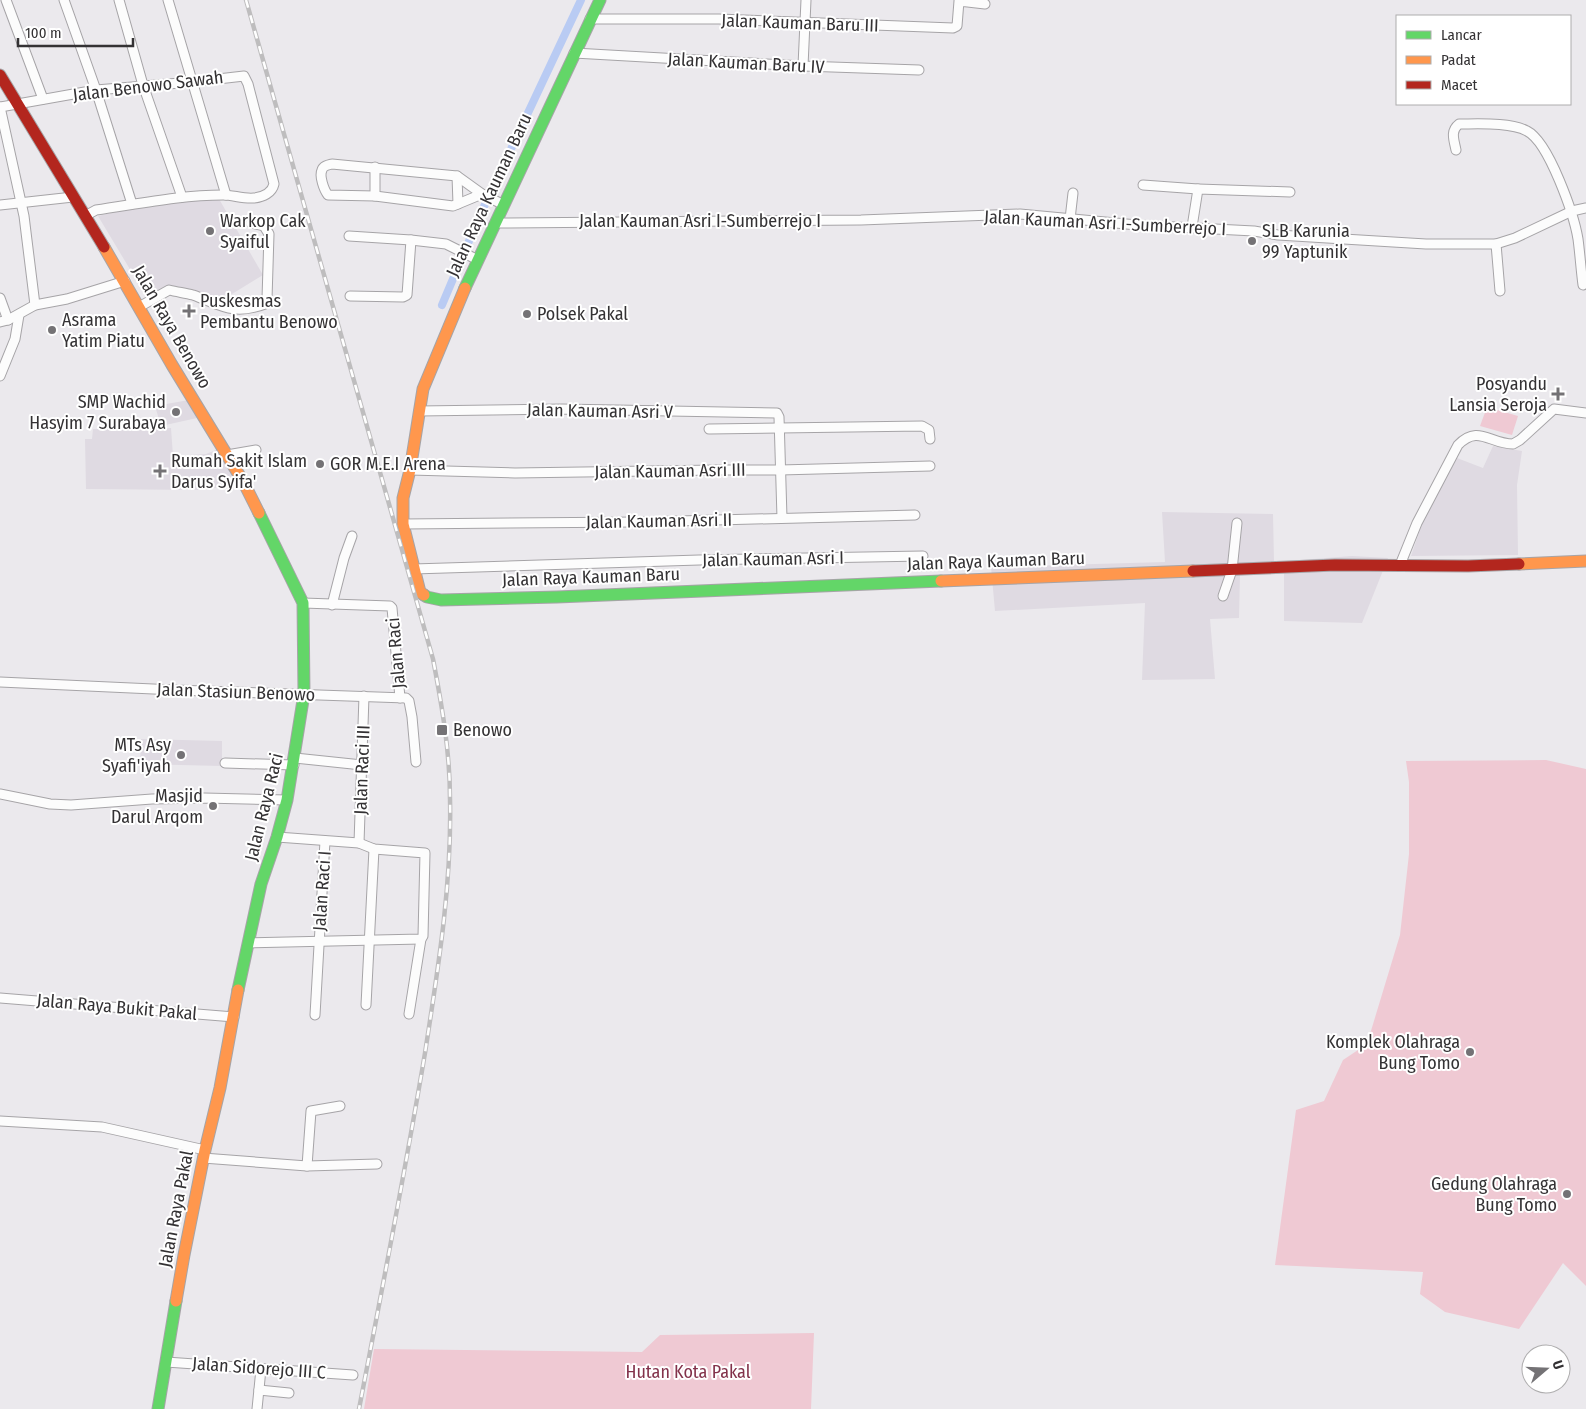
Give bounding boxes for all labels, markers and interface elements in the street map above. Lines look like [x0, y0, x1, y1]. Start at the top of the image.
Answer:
street label: Jalan Kauman Baru III [721, 9, 879, 37]
scale bar [18, 15, 132, 47]
legend [1396, 15, 1571, 105]
text: 100 m [25, 24, 62, 42]
text: Lancar [1441, 26, 1482, 44]
street label: Jalan Kauman Baru IV [667, 48, 826, 78]
text: Padat [1441, 51, 1476, 69]
street label: Jalan Benowo Sawah [71, 66, 225, 106]
text: Macet [1441, 76, 1478, 94]
street label: Jalan Raya Kauman Baru [441, 110, 537, 280]
street label: Jalan Kauman Asri I-Sumberrejo I [984, 206, 1226, 240]
place label: Warkop Cak Syaiful [220, 210, 306, 253]
street label: Jalan Kauman Asri I-Sumberrejo I [579, 210, 821, 232]
place label: SLB Karunia 99 Yaptunik [1262, 220, 1350, 263]
marker: Warkop Cak Syaiful [204, 225, 216, 237]
marker: SLB Karunia 99 Yaptunik [1246, 235, 1258, 247]
street label: Jalan Raya Benowo [128, 261, 216, 393]
place label: Puskesmas Pembantu Benowo [200, 290, 338, 333]
place label: Polsek Pakal [537, 303, 628, 325]
marker: Puskesmas Pembantu Benowo [182, 304, 196, 318]
marker: Polsek Pakal [521, 308, 533, 320]
place label: Asrama Yatim Piatu [62, 309, 145, 352]
marker: Asrama Yatim Piatu [46, 324, 58, 336]
place label: Posyandu Lansia Seroja [1449, 373, 1547, 416]
marker: Posyandu Lansia Seroja [1551, 387, 1565, 401]
place label: SMP Wachid Hasyim 7 Surabaya [29, 391, 166, 434]
street label: Jalan Kauman Asri V [527, 399, 674, 423]
marker: SMP Wachid Hasyim 7 Surabaya [170, 406, 182, 418]
place label: Rumah Sakit Islam Darus Syifa' [171, 450, 307, 493]
place label: GOR M.E.I Arena [330, 453, 446, 475]
marker: GOR M.E.I Arena [314, 458, 326, 470]
street label: Jalan Kauman Asri III [594, 459, 746, 483]
marker: Rumah Sakit Islam Darus Syifa' [153, 464, 167, 478]
street label: Jalan Kauman Asri II [586, 509, 732, 533]
street label: Jalan Kauman Asri I [702, 547, 844, 571]
street label: Jalan Raya Kauman Baru [907, 547, 1085, 575]
street label: Jalan Raya Kauman Baru [502, 563, 680, 591]
street label: Jalan Raci [382, 616, 410, 690]
street label: Jalan Stasiun Benowo [156, 678, 316, 706]
place label: Benowo [453, 719, 512, 741]
marker: Benowo [435, 723, 449, 737]
street label: Jalan Raci III [349, 725, 375, 815]
place label: MTs Asy Syafi'iyah [102, 734, 171, 777]
marker: MTs Asy Syafi'iyah [175, 749, 187, 761]
street label: Jalan Raya Raci [240, 751, 288, 863]
place label: Masjid Darul Arqom [111, 785, 203, 828]
marker: Masjid Darul Arqom [207, 800, 219, 812]
street label: Jalan Raci I [308, 850, 336, 932]
street label: Jalan Raya Bukit Pakal [36, 989, 198, 1025]
place label: Komplek Olahraga Bung Tomo [1326, 1031, 1460, 1074]
marker: Komplek Olahraga Bung Tomo [1464, 1046, 1476, 1058]
street label: Jalan Raya Pakal [154, 1148, 198, 1269]
place label: Gedung Olahraga Bung Tomo [1431, 1173, 1557, 1216]
marker: Gedung Olahraga Bung Tomo [1561, 1188, 1573, 1200]
north arrow [1521, 1344, 1571, 1394]
street label: Jalan Sidorejo III C [192, 1352, 326, 1384]
text: U [1548, 1358, 1567, 1372]
park label: Hutan Kota Pakal [626, 1361, 751, 1383]

